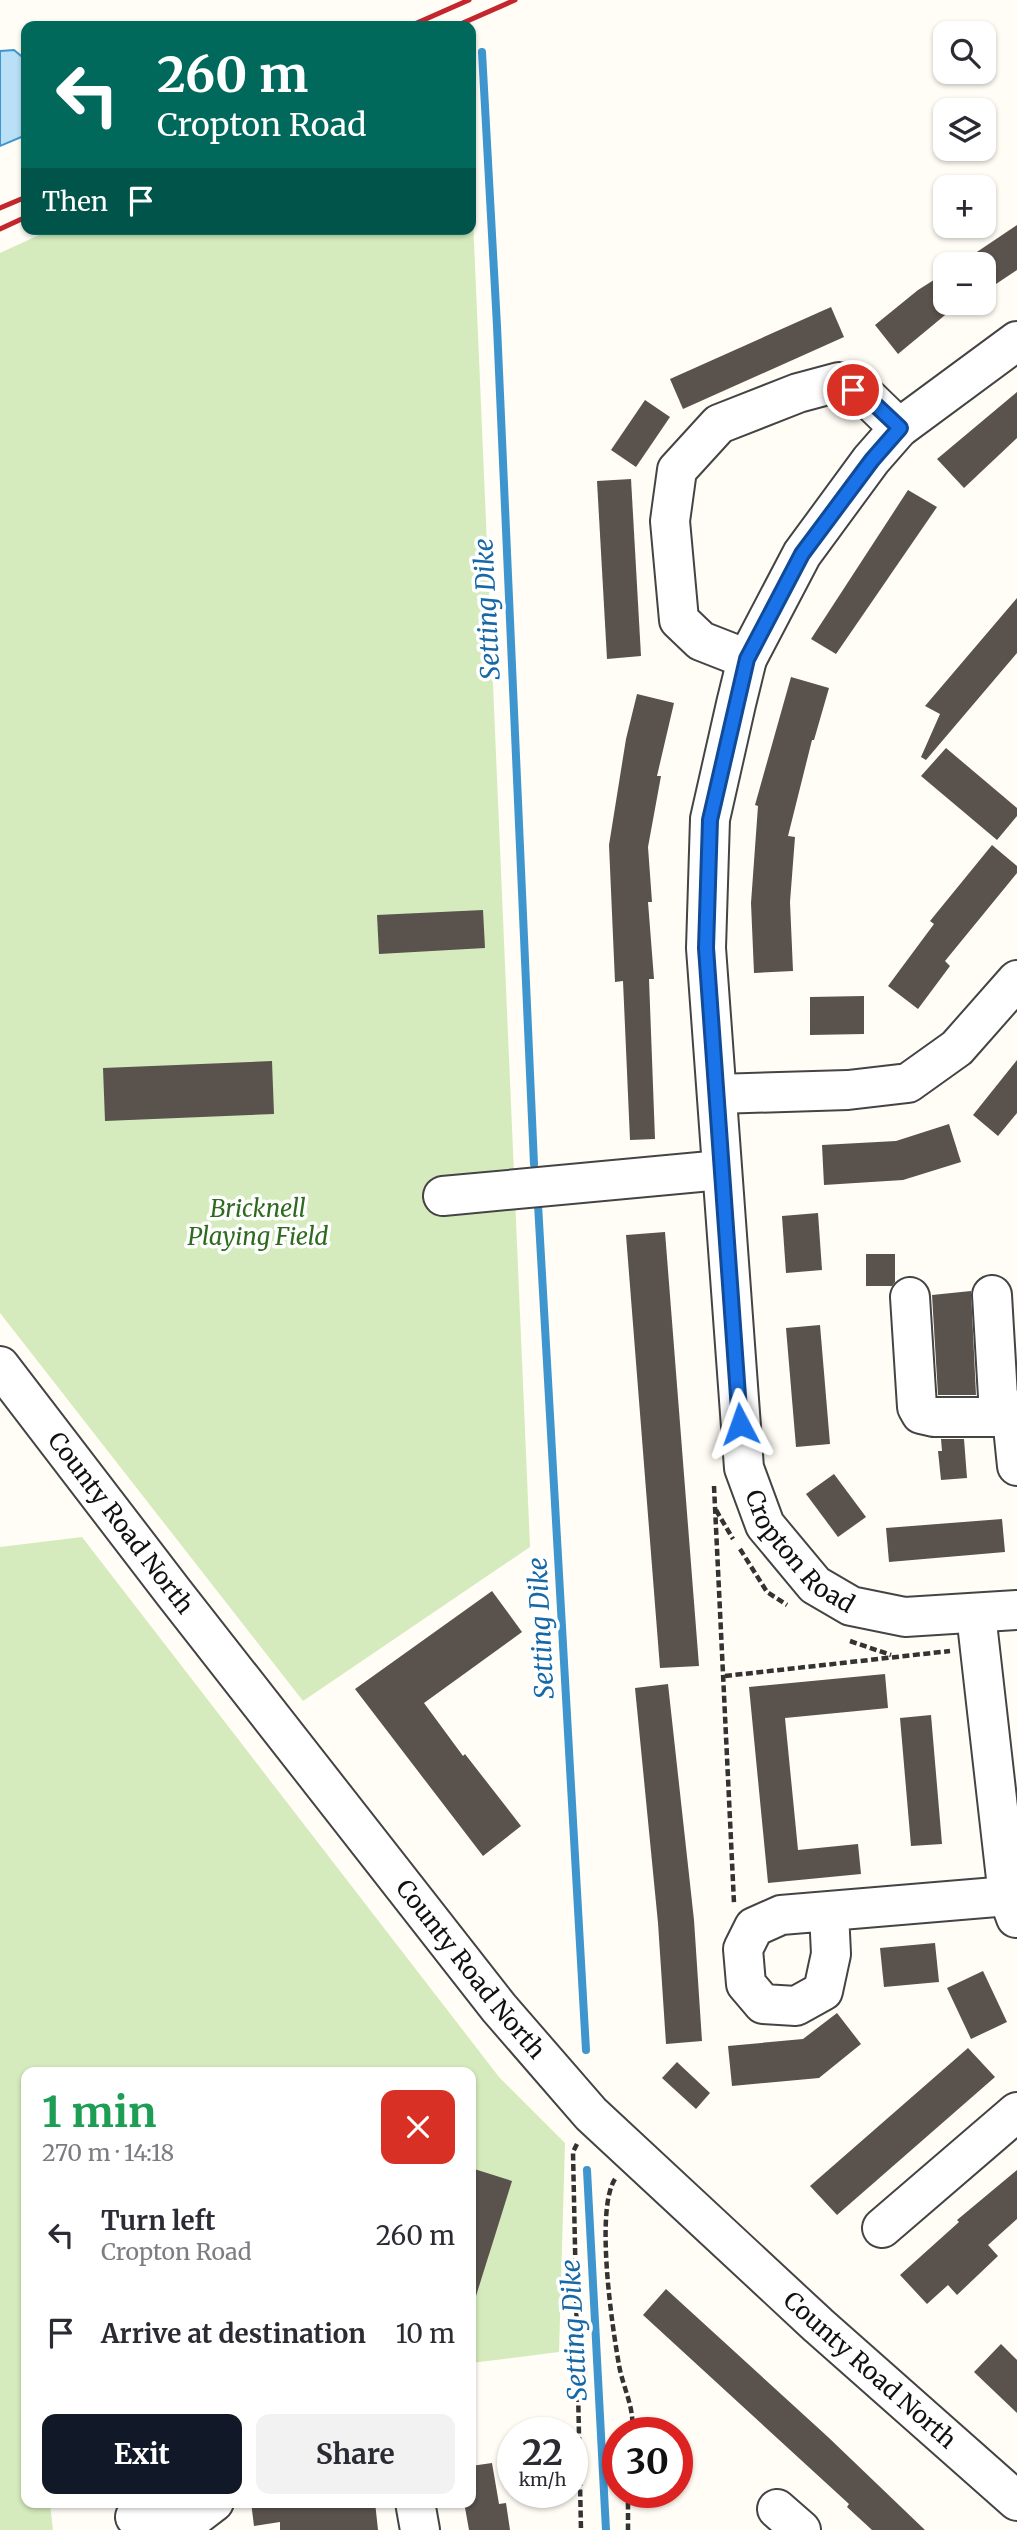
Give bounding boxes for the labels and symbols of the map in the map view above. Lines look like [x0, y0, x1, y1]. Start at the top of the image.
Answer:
pin [823, 360, 883, 420]
water label: Setting Dike [466, 537, 507, 681]
park label: Bricknell Playing Field [188, 1193, 328, 1252]
position arrow [703, 1387, 777, 1461]
street label: County Road North [41, 1426, 201, 1620]
street label: Cropton Road [738, 1485, 860, 1620]
water label: Setting Dike [520, 1556, 561, 1700]
street label: County Road North [389, 1873, 552, 2065]
water label: Setting Dike [553, 2258, 594, 2402]
street label: County Road North [777, 2285, 963, 2455]
speed limit sign: 30 [602, 2417, 693, 2508]

